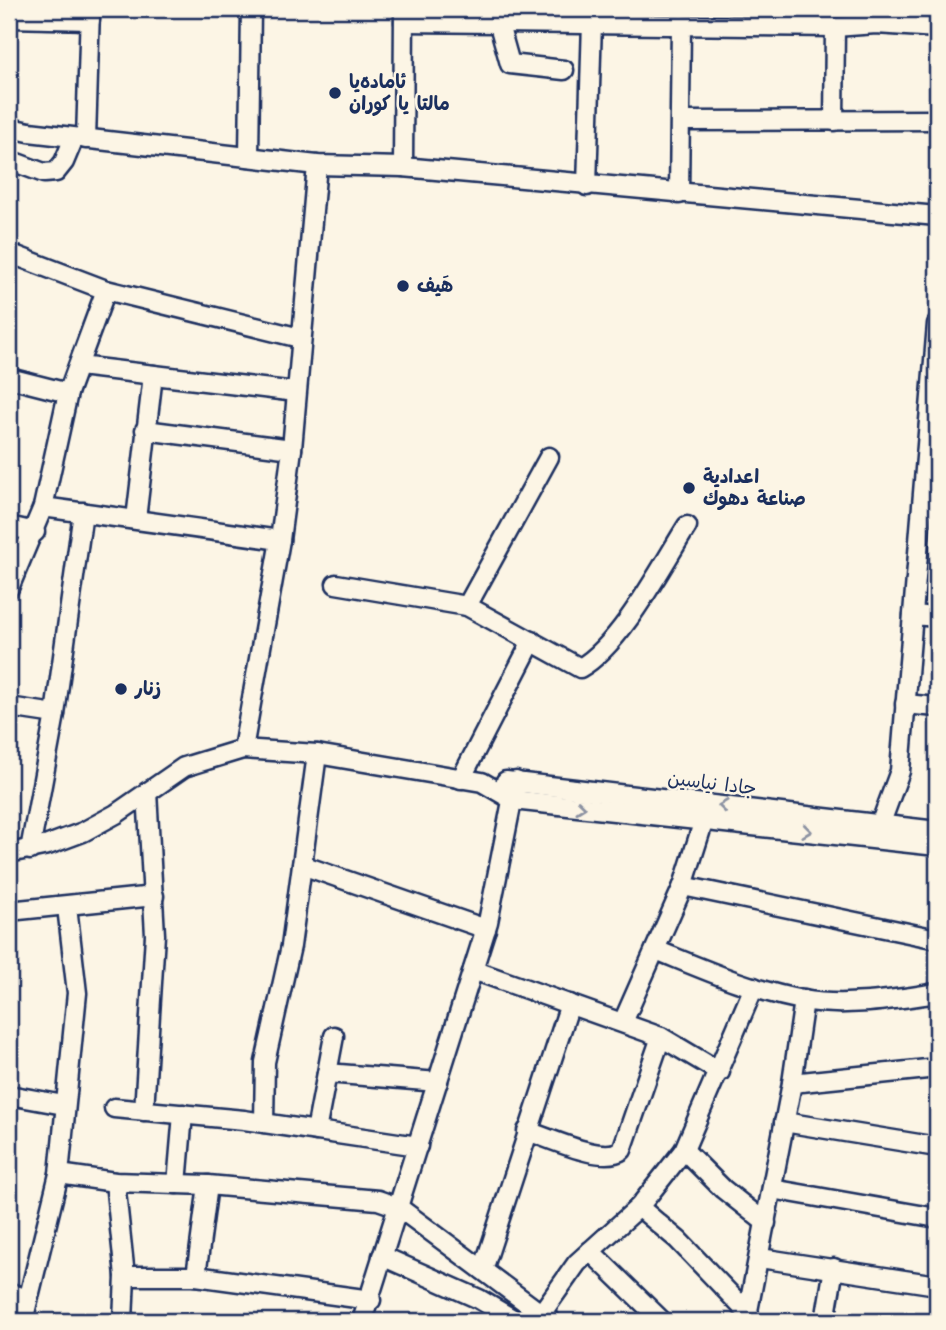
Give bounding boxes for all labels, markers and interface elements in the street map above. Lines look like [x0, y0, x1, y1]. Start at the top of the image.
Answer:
place label: ئامادەيا مالتا يا كوران [349, 69, 450, 118]
marker: ئامادەيا مالتا يا كوران [327, 85, 343, 101]
place label: هَيف [417, 273, 453, 300]
marker: هَيف [395, 278, 411, 294]
place label: اعدادية صناعة دهوك [703, 464, 806, 513]
marker: اعدادية صناعة دهوك [681, 480, 697, 496]
place label: زنار [134, 676, 161, 703]
marker: زنار [113, 681, 129, 697]
street label: جادا نیاسین [666, 765, 758, 803]
one-way arrow [575, 799, 586, 814]
one-way arrow [718, 799, 729, 814]
one-way arrow [801, 823, 813, 838]

